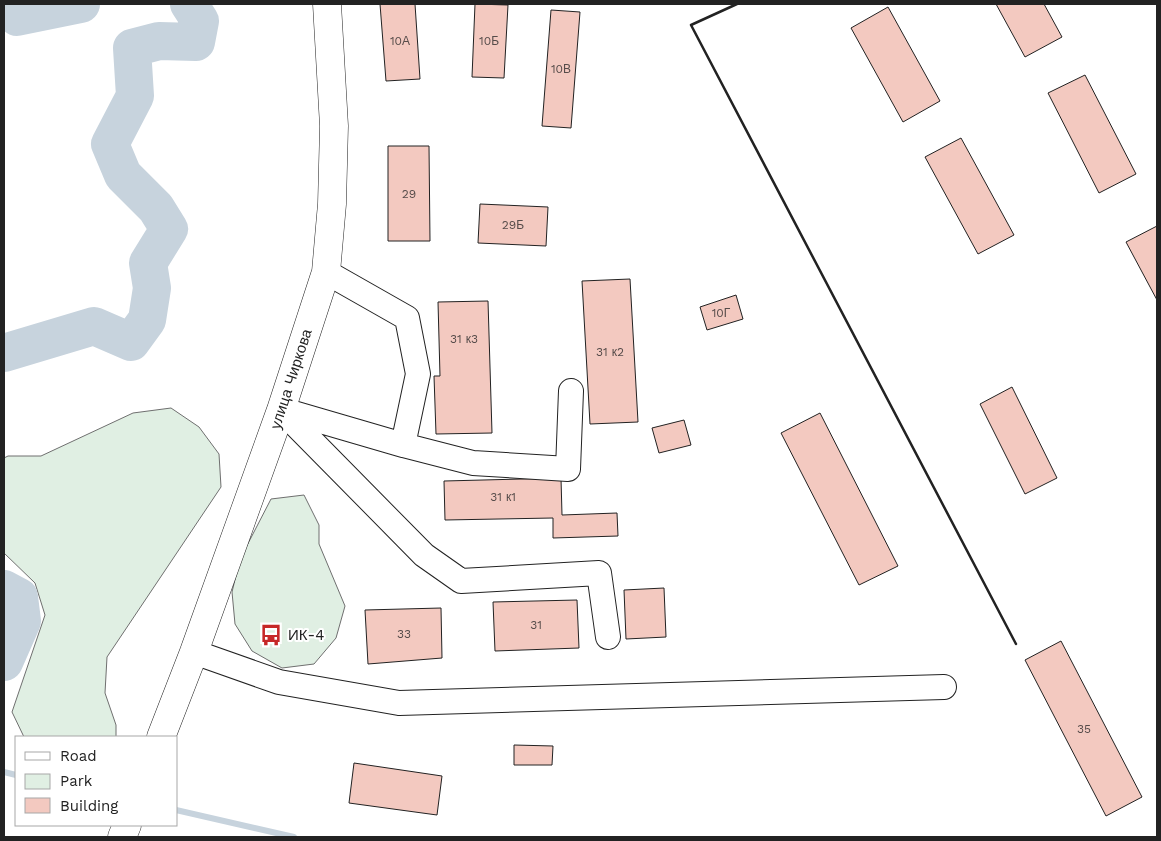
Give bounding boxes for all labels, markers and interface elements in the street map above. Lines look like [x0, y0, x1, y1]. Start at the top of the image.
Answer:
house number: 10А [390, 34, 410, 48]
house number: 10Б [479, 34, 499, 48]
house number: 10В [551, 62, 571, 76]
house number: 29 [402, 187, 416, 201]
house number: 29Б [502, 218, 524, 232]
house number: 10Г [712, 306, 731, 320]
street label: улица Чиркова [266, 326, 316, 431]
house number: 31 к3 [450, 332, 478, 346]
house number: 31 к2 [596, 345, 624, 359]
house number: 31 к1 [490, 490, 516, 504]
house number: 31 [530, 618, 542, 632]
bus stop icon: ИК-4 [258, 622, 284, 648]
place label: ИК-4 [288, 626, 324, 644]
house number: 33 [397, 627, 411, 641]
house number: 35 [1077, 722, 1091, 736]
legend [15, 736, 178, 826]
text: Road [60, 747, 97, 765]
text: Park [60, 772, 93, 790]
text: Building [60, 797, 118, 815]

